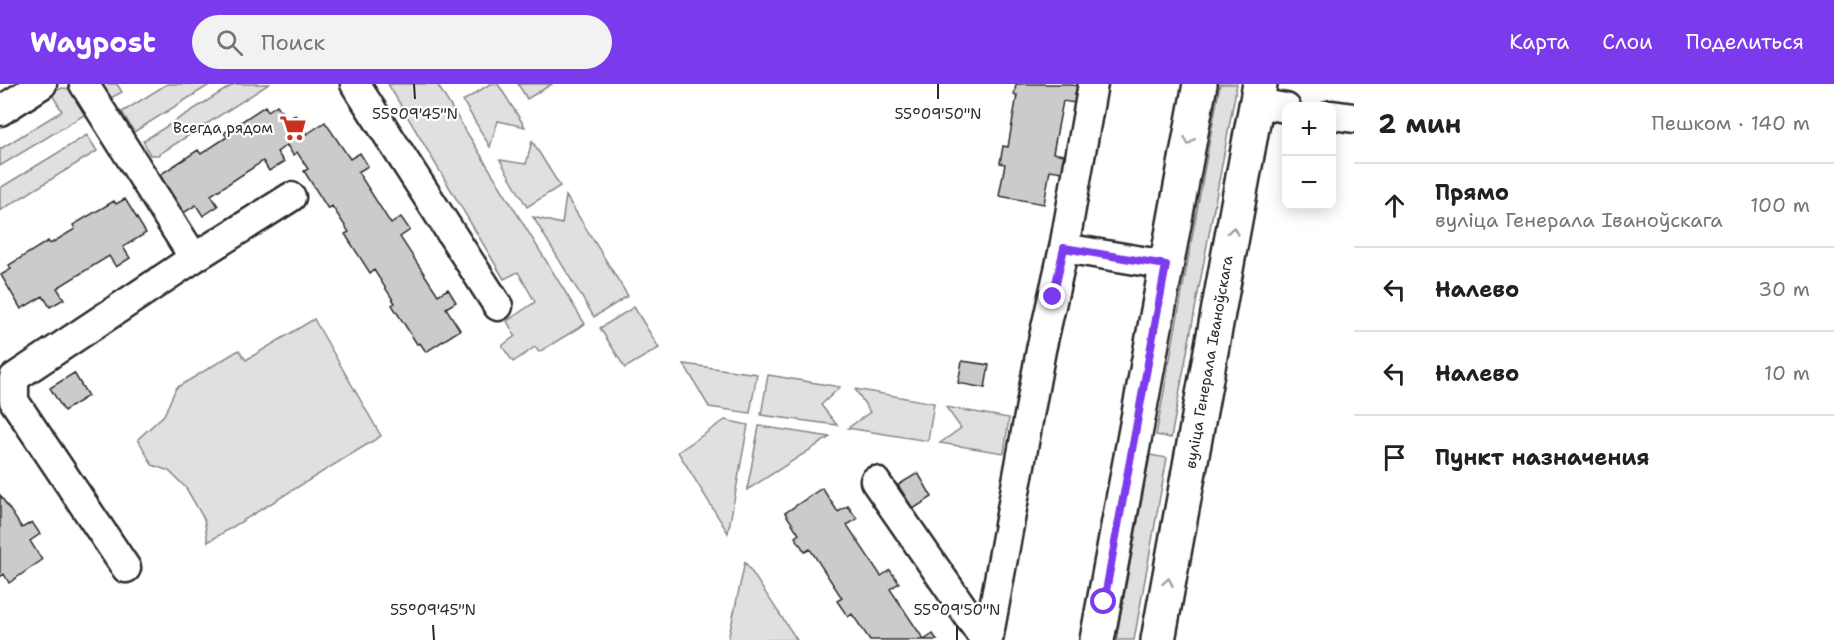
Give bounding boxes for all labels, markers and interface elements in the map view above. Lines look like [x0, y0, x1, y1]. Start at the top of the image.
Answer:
search box [192, 15, 612, 69]
text: Waypost [30, 23, 156, 61]
icon: search [213, 26, 246, 59]
text: Поиск [261, 28, 325, 57]
text: Карта [1509, 28, 1569, 56]
text: Слои [1602, 28, 1653, 56]
text: Поделиться [1686, 28, 1804, 56]
map controls [1282, 102, 1336, 210]
button: + [1282, 102, 1336, 156]
text: 55°09'45"N [372, 104, 458, 124]
text: 55°09'50"N [894, 104, 982, 124]
text: 2 мин [1378, 106, 1461, 141]
text: Пешком · 140 m [1652, 110, 1810, 136]
supermarket icon: Всегда рядом [278, 113, 308, 143]
place label: Всегда рядом [173, 118, 273, 138]
one-way arrow [1183, 136, 1196, 146]
button: − [1282, 156, 1336, 210]
text: Прямо [1435, 178, 1509, 207]
icon: ahead [1378, 189, 1411, 222]
text: 100 m [1750, 192, 1810, 218]
text: вуліца Генерала Іваноўскага [1435, 207, 1723, 233]
one-way arrow [1226, 227, 1239, 237]
street label: вуліца Генерала Іваноўскага [1180, 253, 1238, 470]
icon: left [1378, 273, 1411, 306]
text: Налево [1435, 275, 1519, 304]
text: 30 m [1758, 276, 1810, 302]
route end [1039, 283, 1065, 309]
icon: left [1378, 357, 1411, 390]
text: Налево [1435, 359, 1519, 388]
text: 10 m [1764, 360, 1810, 386]
icon: arrive [1378, 441, 1411, 474]
text: Пункт назначения [1435, 443, 1649, 472]
one-way arrow [1161, 578, 1174, 588]
route start [1090, 588, 1116, 614]
text: 55°09'45"N [390, 600, 476, 620]
text: 55°09'50"N [913, 600, 1001, 620]

